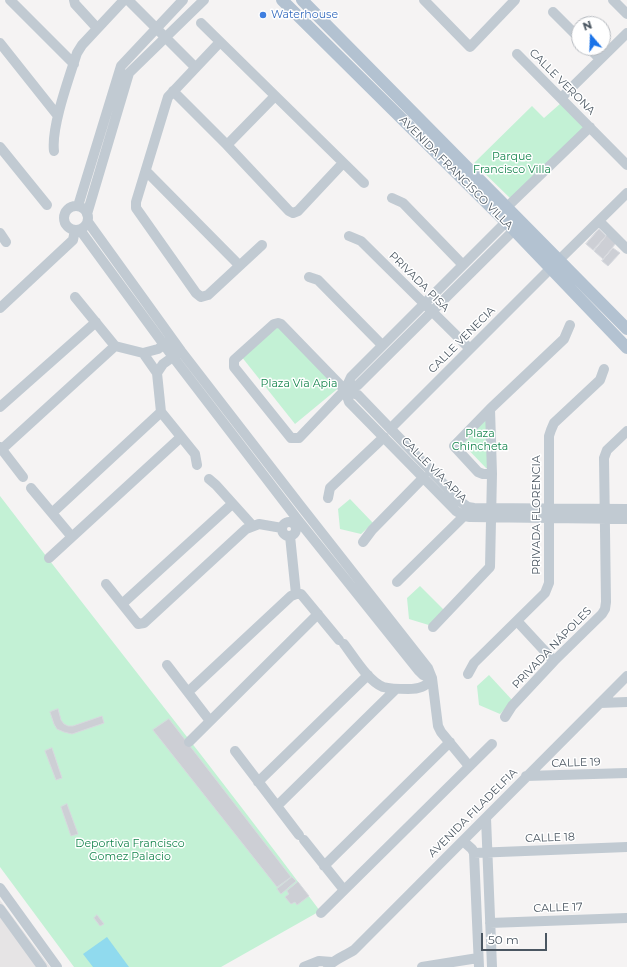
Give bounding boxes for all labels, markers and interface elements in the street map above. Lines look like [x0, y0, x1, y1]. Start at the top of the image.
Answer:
place label: Waterhouse [271, 8, 338, 22]
marker: Waterhouse [258, 10, 268, 20]
north arrow [571, 16, 611, 56]
text: N [581, 18, 594, 34]
street label: CALLE VERONA [526, 46, 598, 118]
street label: AVENIDA FRANCISCO VILLA [396, 113, 516, 233]
park label: Parque Francisco Villa [473, 150, 551, 176]
street label: PRIVADA PISA [386, 249, 452, 315]
street label: CALLE VENECIA [426, 304, 498, 376]
park label: Plaza Vía Apia [261, 377, 337, 391]
park label: Plaza Chincheta [452, 427, 508, 453]
street label: CALLE VÍA APIA [399, 435, 469, 505]
street label: PRIVADA FLORENCIA [530, 455, 544, 575]
street label: PRIVADA NÁPOLES [510, 604, 594, 692]
street label: CALLE 19 [551, 756, 601, 770]
street label: AVENIDA FILADELFIA [426, 766, 520, 860]
street label: CALLE 18 [525, 831, 575, 845]
park label: Deportiva Francisco Gomez Palacio [75, 837, 185, 863]
street label: CALLE 17 [533, 901, 583, 915]
scale bar [483, 925, 549, 951]
text: 50 m [488, 932, 519, 947]

